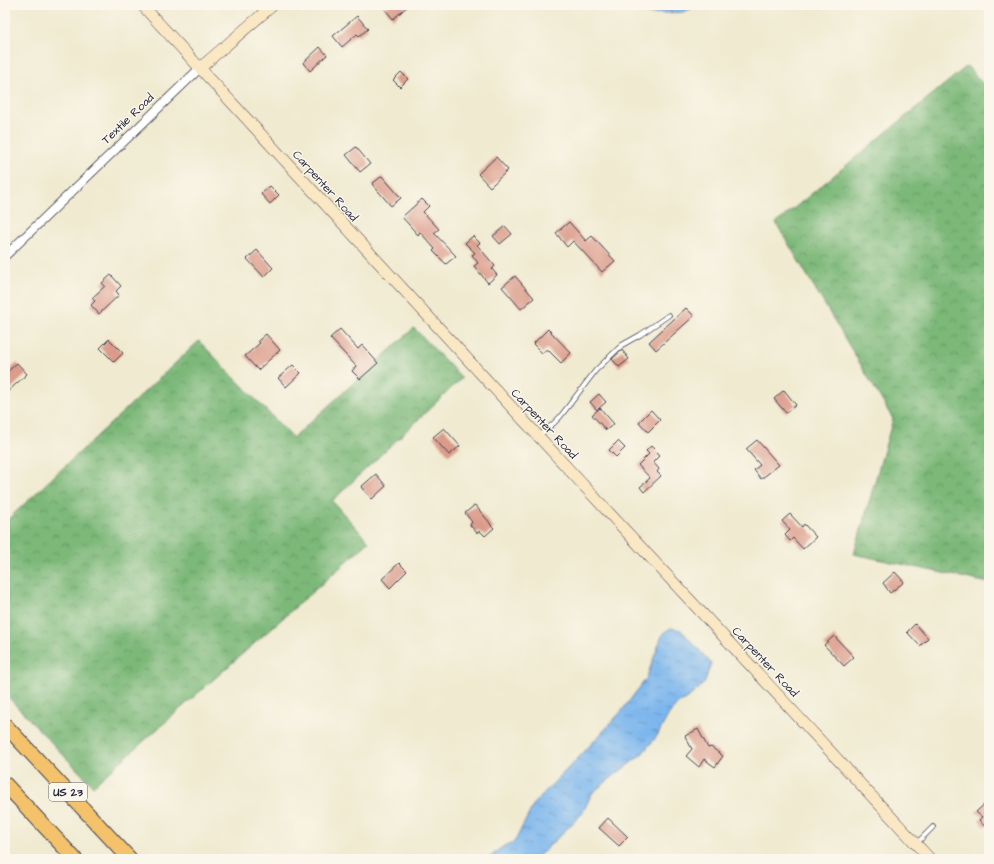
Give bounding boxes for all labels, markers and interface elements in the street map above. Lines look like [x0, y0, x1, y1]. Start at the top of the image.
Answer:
street label: Textile Road [98, 90, 158, 148]
street label: Carpenter Road [288, 147, 362, 225]
street label: Carpenter Road [507, 385, 581, 463]
street label: Carpenter Road [728, 623, 802, 701]
road number: US 23 [49, 783, 87, 801]

